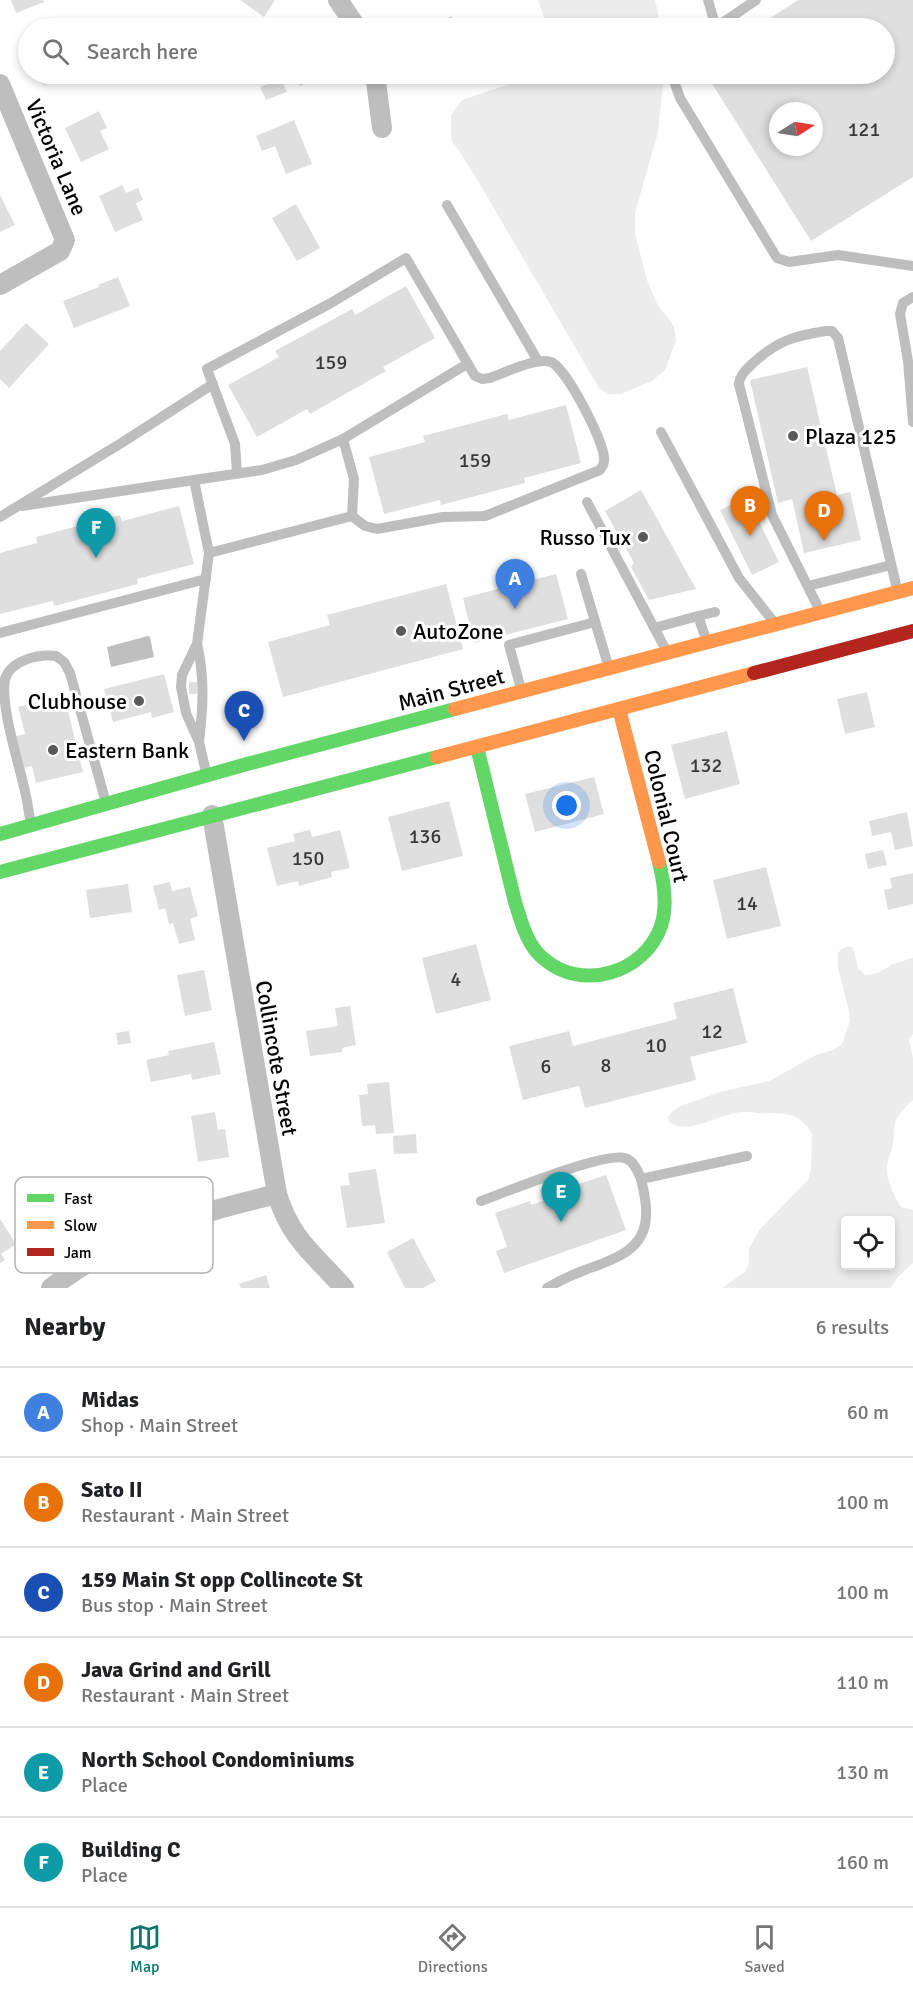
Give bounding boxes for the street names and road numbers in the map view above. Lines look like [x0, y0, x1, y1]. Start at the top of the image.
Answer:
street label: Victoria Lane [20, 95, 93, 219]
street label: Main Street [395, 662, 508, 717]
street label: Colonial Court [638, 747, 695, 885]
street label: Collincote Street [250, 978, 304, 1138]

